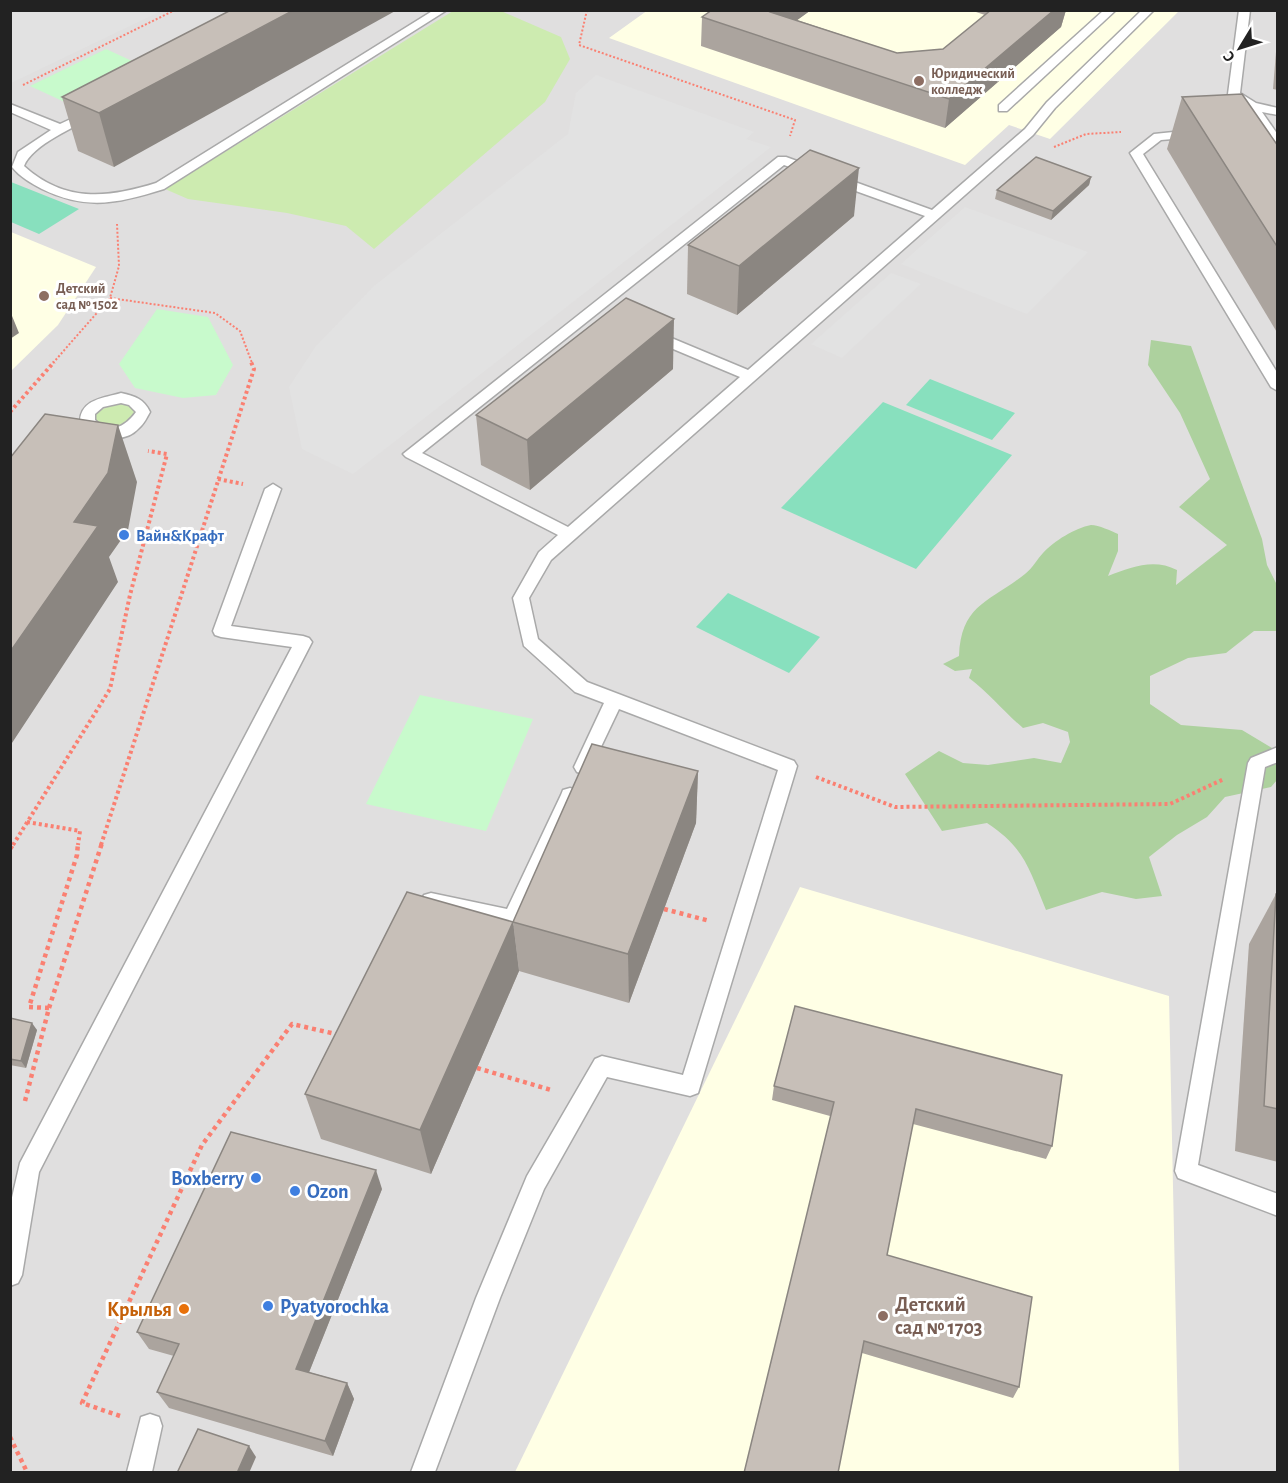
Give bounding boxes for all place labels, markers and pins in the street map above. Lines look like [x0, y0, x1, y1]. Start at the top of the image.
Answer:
place label: Юридический колледж [931, 67, 1015, 97]
marker: Юридический колледж [912, 74, 926, 88]
place label: Детский сад № 1502 [56, 282, 118, 312]
marker: Детский сад № 1502 [37, 289, 51, 303]
marker: Вайн&Крафт [117, 528, 131, 542]
place label: Вайн&Крафт [136, 528, 225, 544]
place label: Boxberry [171, 1169, 244, 1189]
marker: Boxberry [249, 1171, 263, 1185]
place label: Ozon [307, 1182, 349, 1202]
marker: Ozon [288, 1184, 302, 1198]
place label: Детский сад № 1703 [895, 1295, 982, 1338]
place label: Pyatyorochka [280, 1297, 389, 1317]
marker: Pyatyorochka [261, 1299, 275, 1313]
place label: Крылья [107, 1300, 172, 1320]
marker: Крылья [177, 1302, 191, 1316]
marker: Детский сад № 1703 [876, 1309, 890, 1323]

